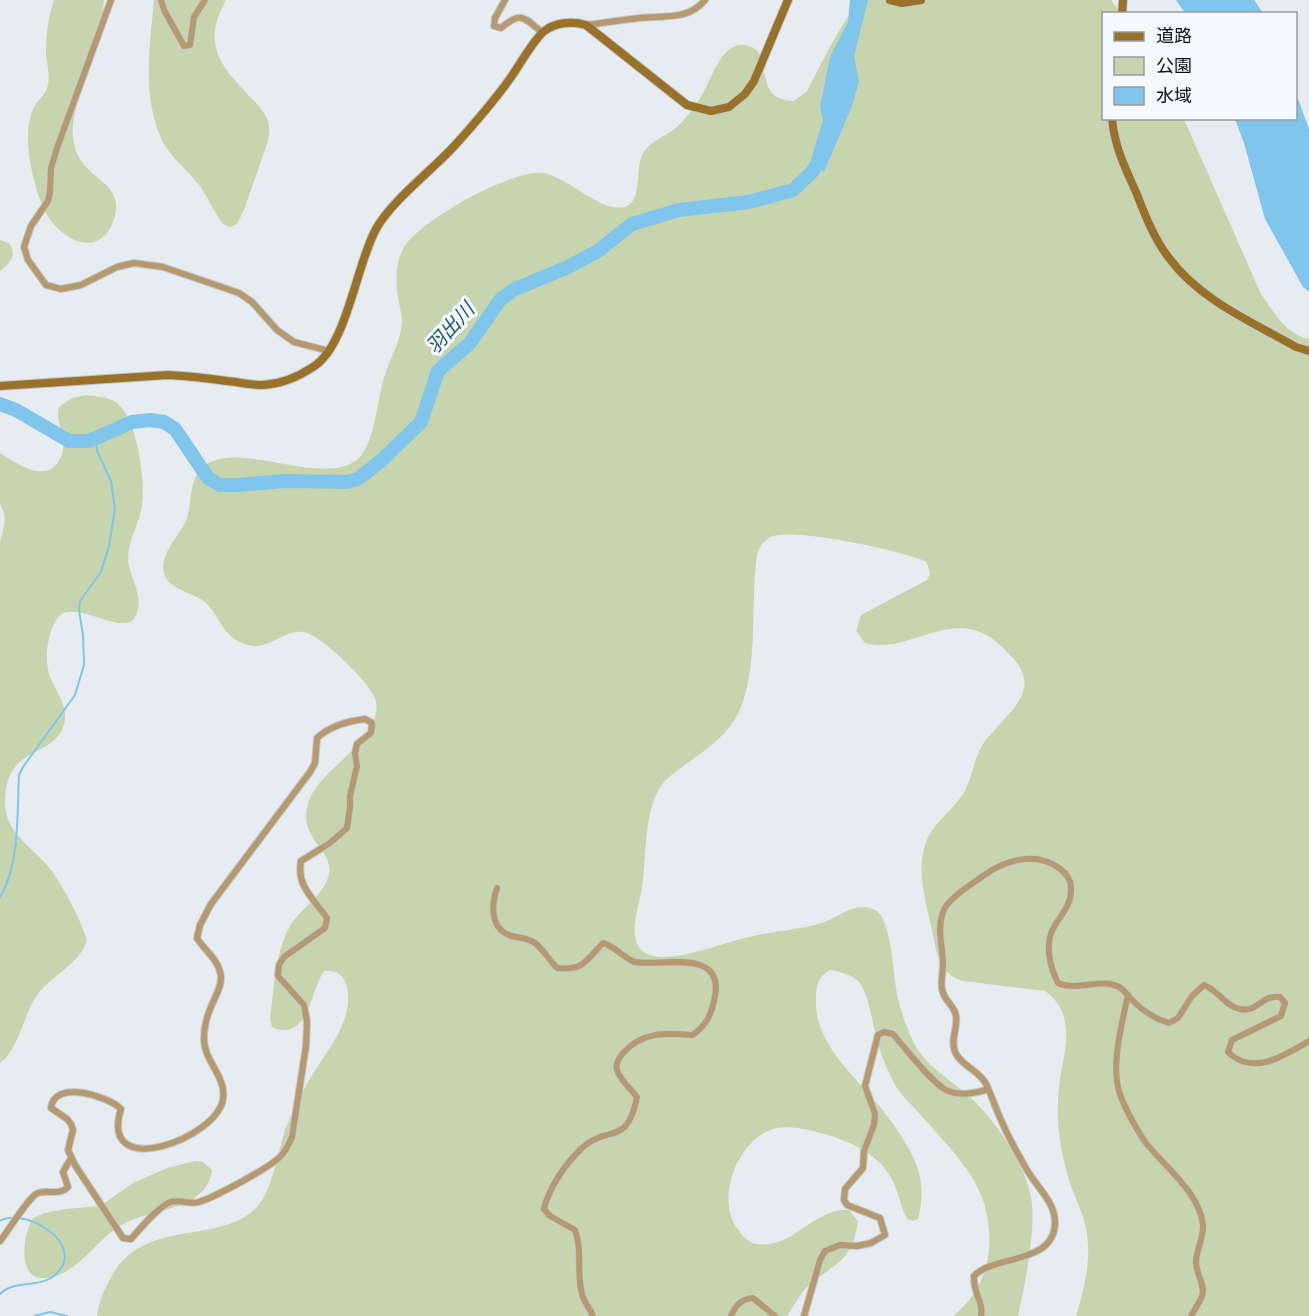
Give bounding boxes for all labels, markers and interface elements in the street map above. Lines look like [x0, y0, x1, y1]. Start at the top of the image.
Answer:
legend [1102, 12, 1297, 120]
text: 道路 [1156, 25, 1192, 47]
text: 公園 [1156, 55, 1192, 77]
text: 水域 [1156, 85, 1192, 107]
water label: 羽出川 [421, 296, 480, 358]

